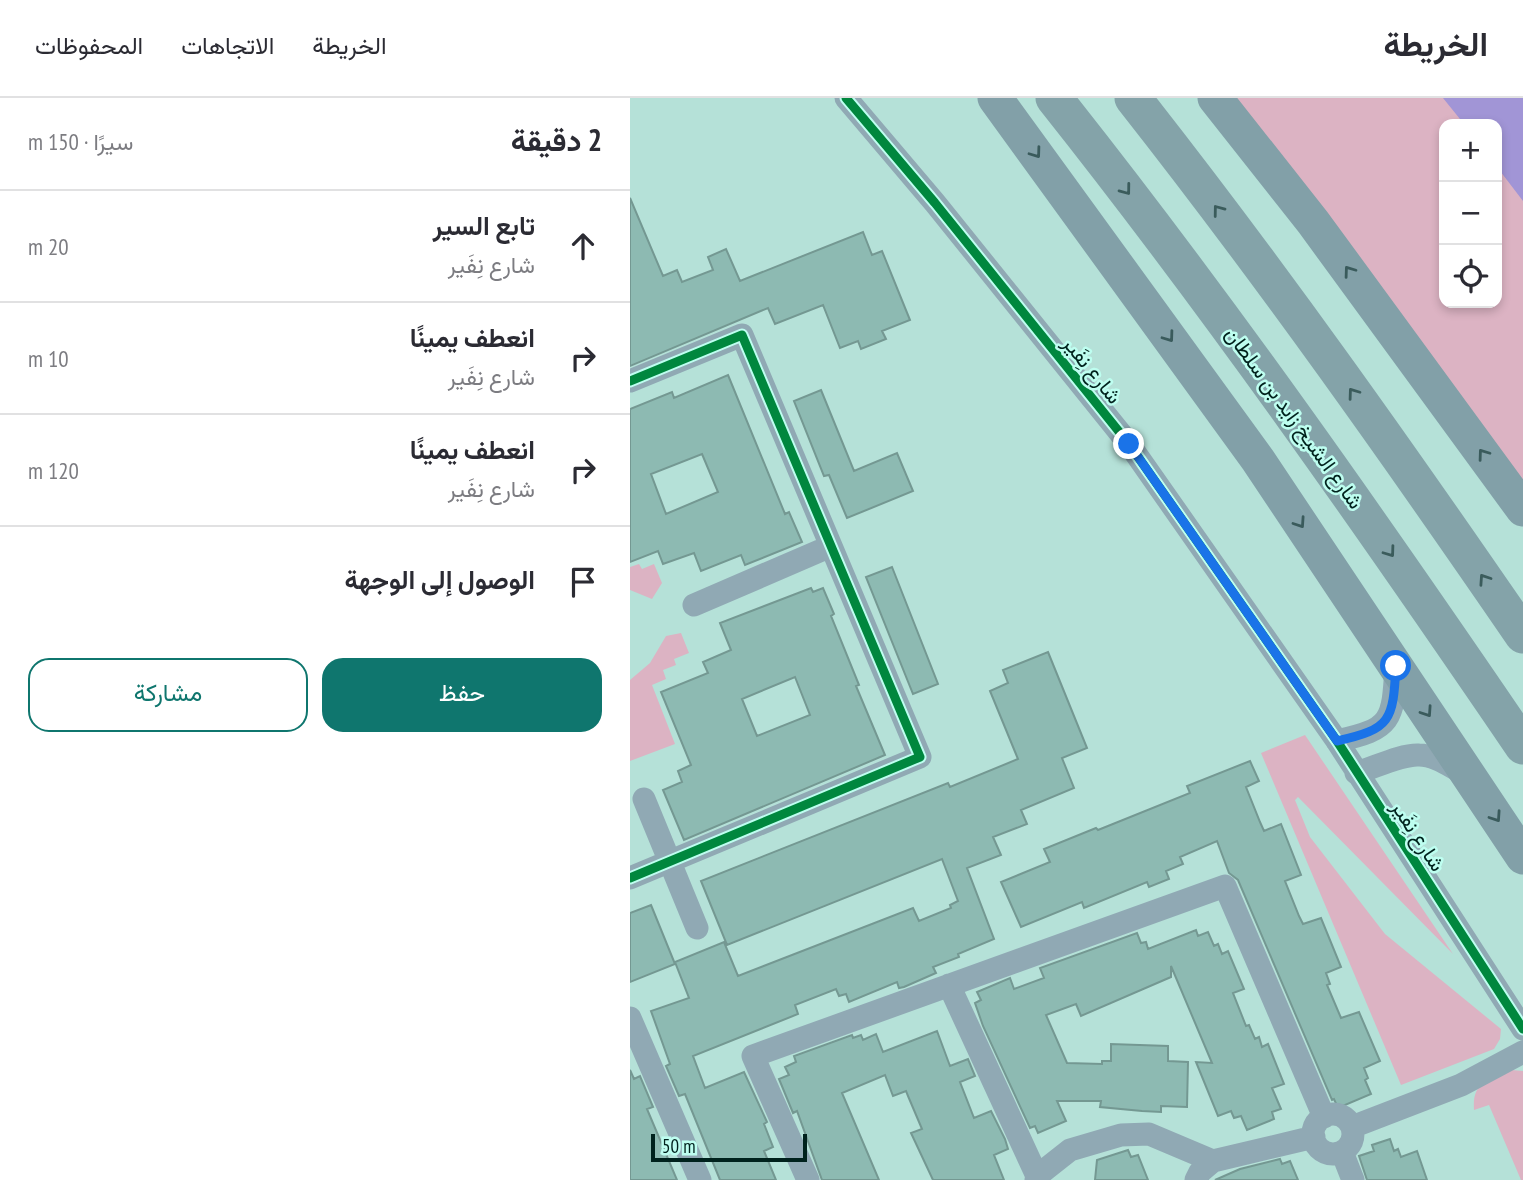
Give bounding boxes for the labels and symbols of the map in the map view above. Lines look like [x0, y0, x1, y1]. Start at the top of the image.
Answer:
one-way arrow [1027, 145, 1040, 158]
one-way arrow [1118, 183, 1130, 195]
one-way arrow [1214, 205, 1226, 218]
one-way arrow [1344, 266, 1357, 279]
street label: شارع الشيخ زايد بن سلطان [1218, 321, 1370, 515]
street label: شارع نِفَير [1055, 329, 1128, 410]
one-way arrow [1161, 329, 1173, 342]
one-way arrow [1349, 388, 1361, 401]
route end [1113, 428, 1144, 459]
one-way arrow [1479, 449, 1491, 462]
one-way arrow [1292, 516, 1305, 529]
one-way arrow [1382, 544, 1394, 557]
one-way arrow [1480, 574, 1493, 587]
route start [1380, 650, 1411, 681]
one-way arrow [1418, 705, 1431, 718]
street label: شارع نِفَير [1384, 794, 1451, 877]
one-way arrow [1488, 809, 1501, 822]
scale bar [651, 1131, 807, 1163]

